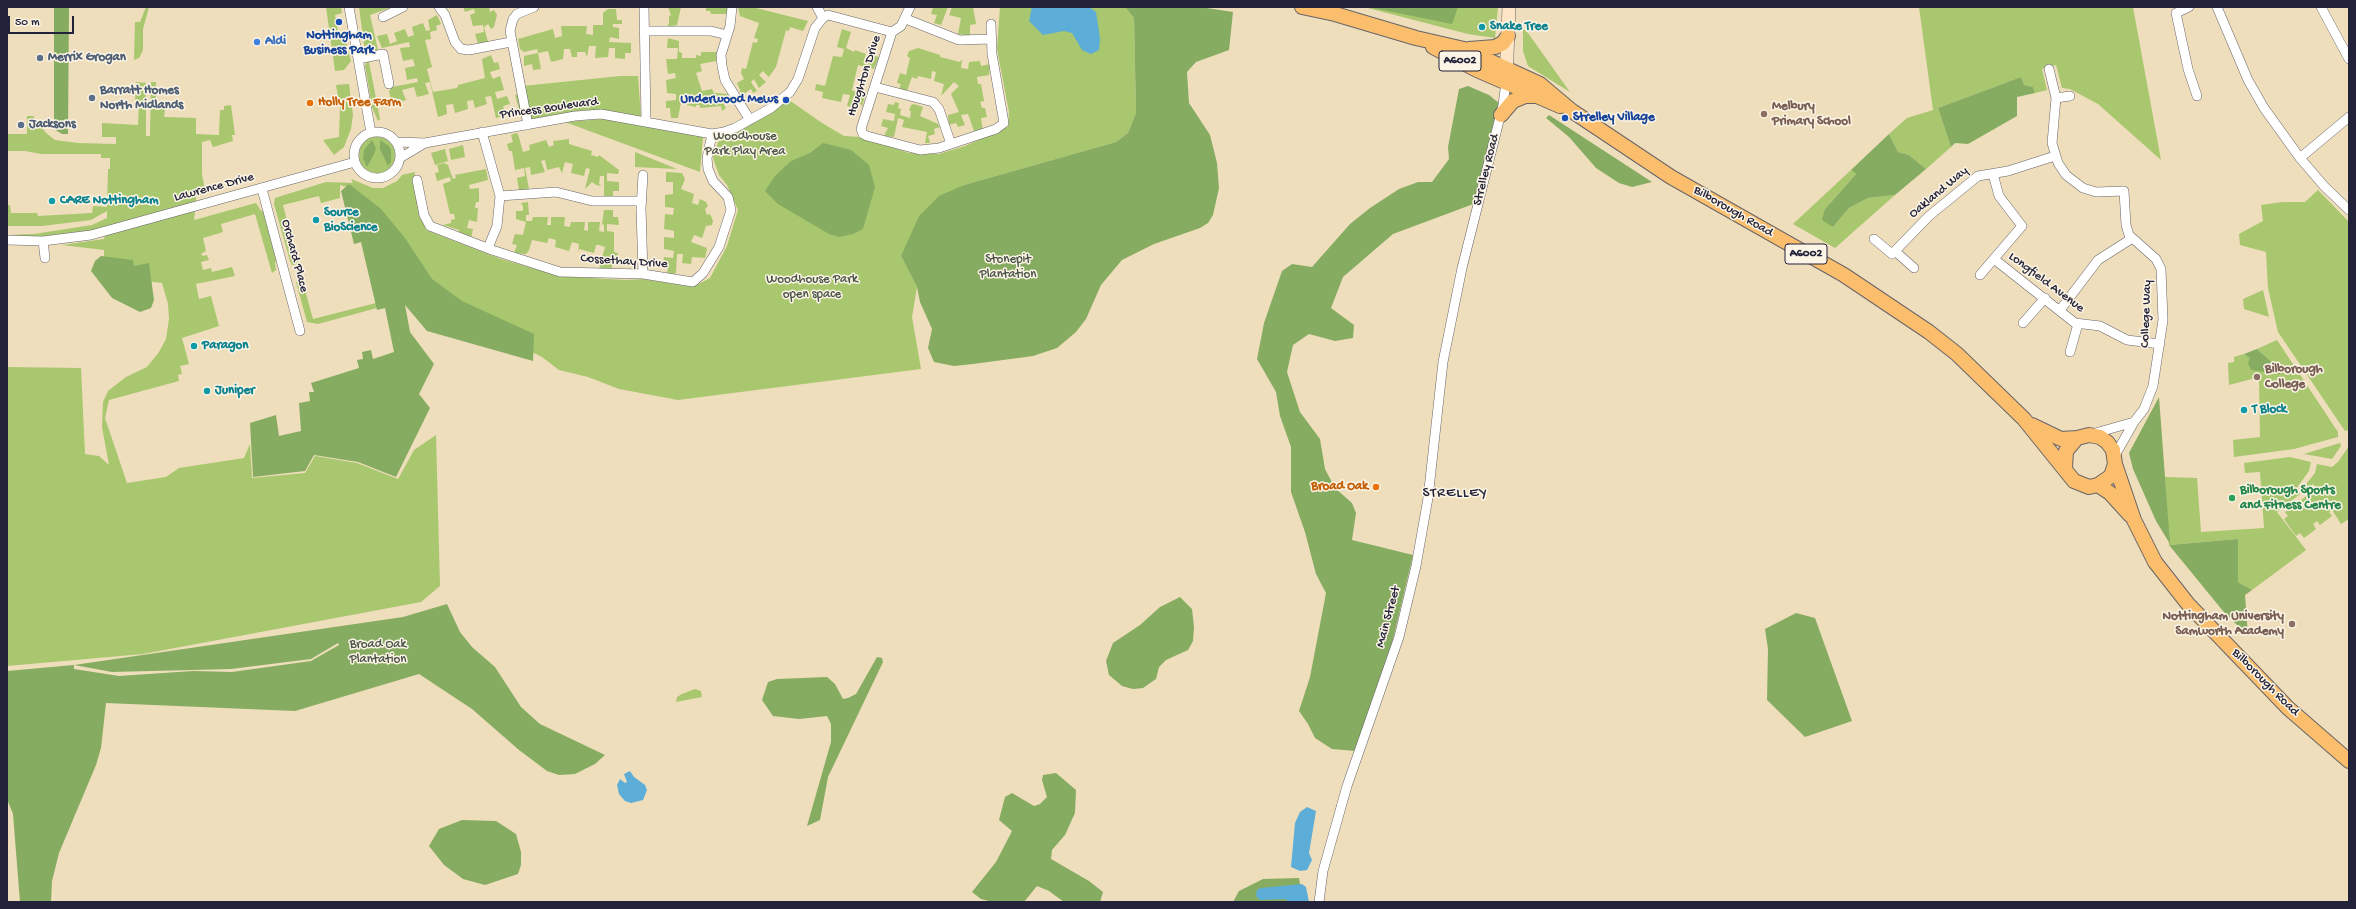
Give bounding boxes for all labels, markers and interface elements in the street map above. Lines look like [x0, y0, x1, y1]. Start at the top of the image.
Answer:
scale bar [10, 8, 76, 34]
text: 50 m [15, 16, 40, 30]
marker: Nottingham Business Park [334, 17, 344, 27]
place label: Snake Tree [1490, 19, 1548, 35]
marker: Snake Tree [1477, 22, 1487, 32]
place label: Nottingham Business Park [304, 28, 374, 59]
place label: Aldi [265, 34, 286, 50]
street label: Houghton Drive [845, 34, 885, 118]
marker: Aldi [252, 37, 262, 47]
place label: Merrix Grogan [48, 50, 126, 66]
road number: A6002 [1439, 51, 1481, 71]
marker: Merrix Grogan [35, 53, 45, 63]
place label: Barratt Homes North Midlands [100, 83, 183, 114]
place label: Underwood Mews [681, 92, 778, 108]
marker: Barratt Homes North Midlands [87, 93, 97, 103]
street label: Princess Boulevard [499, 94, 599, 124]
place label: Holly Tree Farm [318, 95, 401, 111]
marker: Underwood Mews [781, 95, 791, 105]
marker: Holly Tree Farm [305, 98, 315, 108]
place label: Melbury Primary School [1772, 99, 1851, 130]
marker: Melbury Primary School [1759, 109, 1769, 119]
place label: Strelley Village [1573, 110, 1655, 126]
marker: Strelley Village [1560, 113, 1570, 123]
place label: Jacksons [29, 117, 76, 133]
marker: Jacksons [16, 120, 26, 130]
park label: Woodhouse Park Play Area [705, 129, 785, 160]
street label: Strelley Road [1471, 133, 1503, 207]
street label: Oakland Way [1906, 164, 1972, 222]
street label: Lawrence Drive [172, 170, 256, 206]
street label: Bilborough Road [1690, 183, 1776, 241]
place label: CARE Nottingham [60, 193, 158, 209]
marker: CARE Nottingham [47, 196, 57, 206]
place label: Source BioScience [324, 205, 377, 236]
marker: Source BioScience [311, 215, 321, 225]
street label: Orchard Place [277, 218, 311, 294]
road number: A6002 [1785, 244, 1827, 264]
street label: Longfield Avenue [2005, 249, 2087, 317]
street label: Cossethay Drive [580, 251, 668, 273]
park label: Stonepit Plantation [979, 252, 1037, 283]
park label: Woodhouse Park open space [766, 272, 858, 303]
street label: College Way [2138, 280, 2156, 348]
place label: Paragon [202, 338, 249, 354]
marker: Paragon [189, 341, 199, 351]
place label: Bilborough College [2265, 362, 2323, 393]
marker: Bilborough College [2252, 372, 2262, 382]
place label: Juniper [215, 383, 255, 399]
marker: Juniper [202, 386, 212, 396]
place label: T Block [2252, 402, 2287, 418]
marker: T Block [2239, 405, 2249, 415]
place label: Broad Oak [1311, 479, 1368, 495]
marker: Broad Oak [1371, 482, 1381, 492]
place label: Bilborough Sports and Fitness Centre [2240, 483, 2341, 514]
district label: STRELLEY [1422, 485, 1488, 503]
marker: Bilborough Sports and Fitness Centre [2227, 493, 2237, 503]
street label: Main Street [1373, 585, 1405, 649]
place label: Nottingham University Samworth Academy [2162, 609, 2284, 640]
marker: Nottingham University Samworth Academy [2287, 619, 2297, 629]
park label: Broad Oak Plantation [349, 637, 407, 668]
street label: Bilborough Road [2228, 646, 2302, 720]

